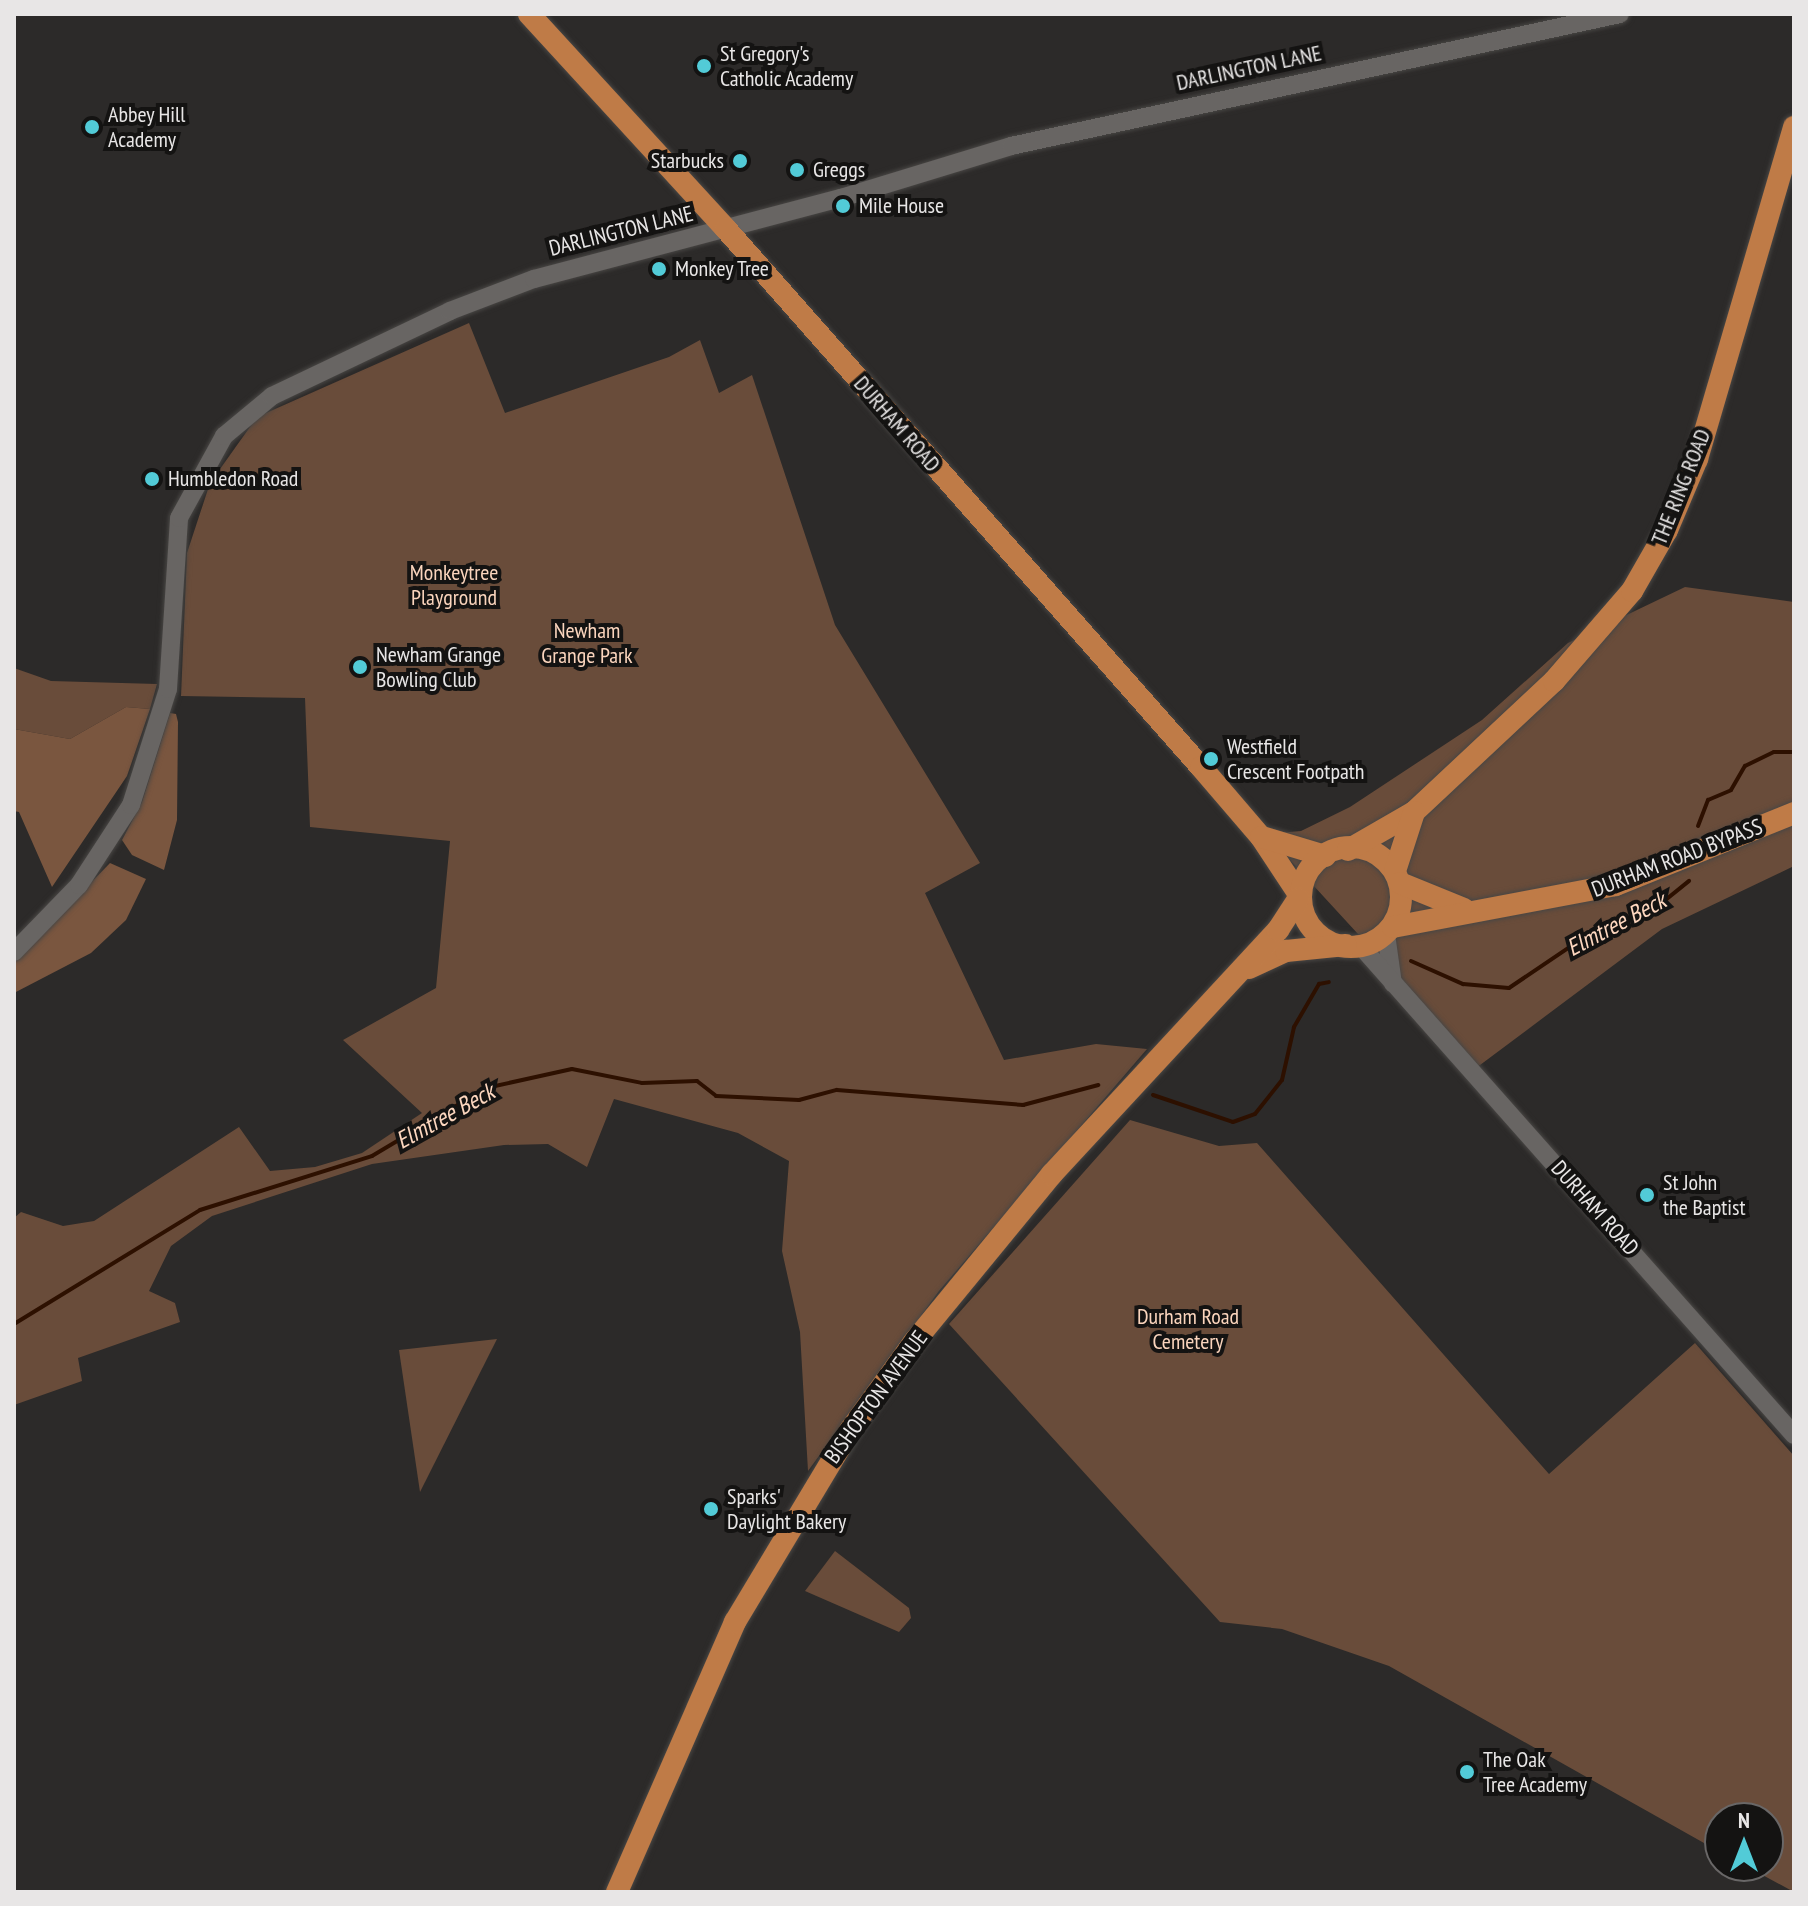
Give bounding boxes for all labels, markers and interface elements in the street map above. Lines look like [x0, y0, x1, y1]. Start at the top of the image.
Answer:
place label: St Gregory's Catholic Academy [720, 40, 854, 92]
street label: DARLINGTON LANE [1174, 40, 1324, 96]
marker: St Gregory's Catholic Academy [695, 57, 713, 75]
place label: Abbey Hill Academy [108, 101, 186, 152]
marker: Abbey Hill Academy [83, 118, 101, 136]
place label: Starbucks [651, 148, 724, 174]
marker: Starbucks [731, 152, 749, 170]
place label: Greggs [813, 157, 865, 183]
marker: Greggs [788, 161, 806, 179]
place label: Mile House [859, 193, 944, 219]
marker: Mile House [834, 197, 852, 215]
street label: DARLINGTON LANE [546, 200, 696, 262]
place label: Monkey Tree [675, 256, 770, 282]
marker: Monkey Tree [650, 260, 668, 278]
street label: DURHAM ROAD [848, 371, 946, 477]
street label: THE RING ROAD [1646, 425, 1716, 549]
place label: Humbledon Road [168, 466, 298, 492]
marker: Humbledon Road [143, 470, 161, 488]
park label: Monkeytree Playground [410, 559, 498, 610]
park label: Newham Grange Park [541, 617, 633, 668]
place label: Newham Grange Bowling Club [376, 641, 501, 692]
marker: Newham Grange Bowling Club [351, 658, 369, 676]
place label: Westfield Crescent Footpath [1227, 733, 1364, 784]
marker: Westfield Crescent Footpath [1202, 750, 1220, 768]
street label: DURHAM ROAD BYPASS [1588, 813, 1766, 903]
water label: Elmtree Beck [1561, 886, 1671, 962]
water label: Elmtree Beck [391, 1077, 499, 1155]
street label: DURHAM ROAD [1546, 1155, 1644, 1261]
place label: St John the Baptist [1663, 1169, 1746, 1220]
marker: St John the Baptist [1638, 1186, 1656, 1204]
park label: Durham Road Cemetery [1137, 1303, 1239, 1354]
street label: BISHOPTON AVENUE [819, 1325, 933, 1469]
place label: Sparks' Daylight Bakery [727, 1483, 846, 1534]
marker: Sparks' Daylight Bakery [702, 1500, 720, 1518]
place label: The Oak Tree Academy [1483, 1746, 1588, 1798]
marker: The Oak Tree Academy [1458, 1763, 1476, 1781]
north arrow [1704, 1802, 1784, 1882]
text: N [1738, 1806, 1750, 1834]

